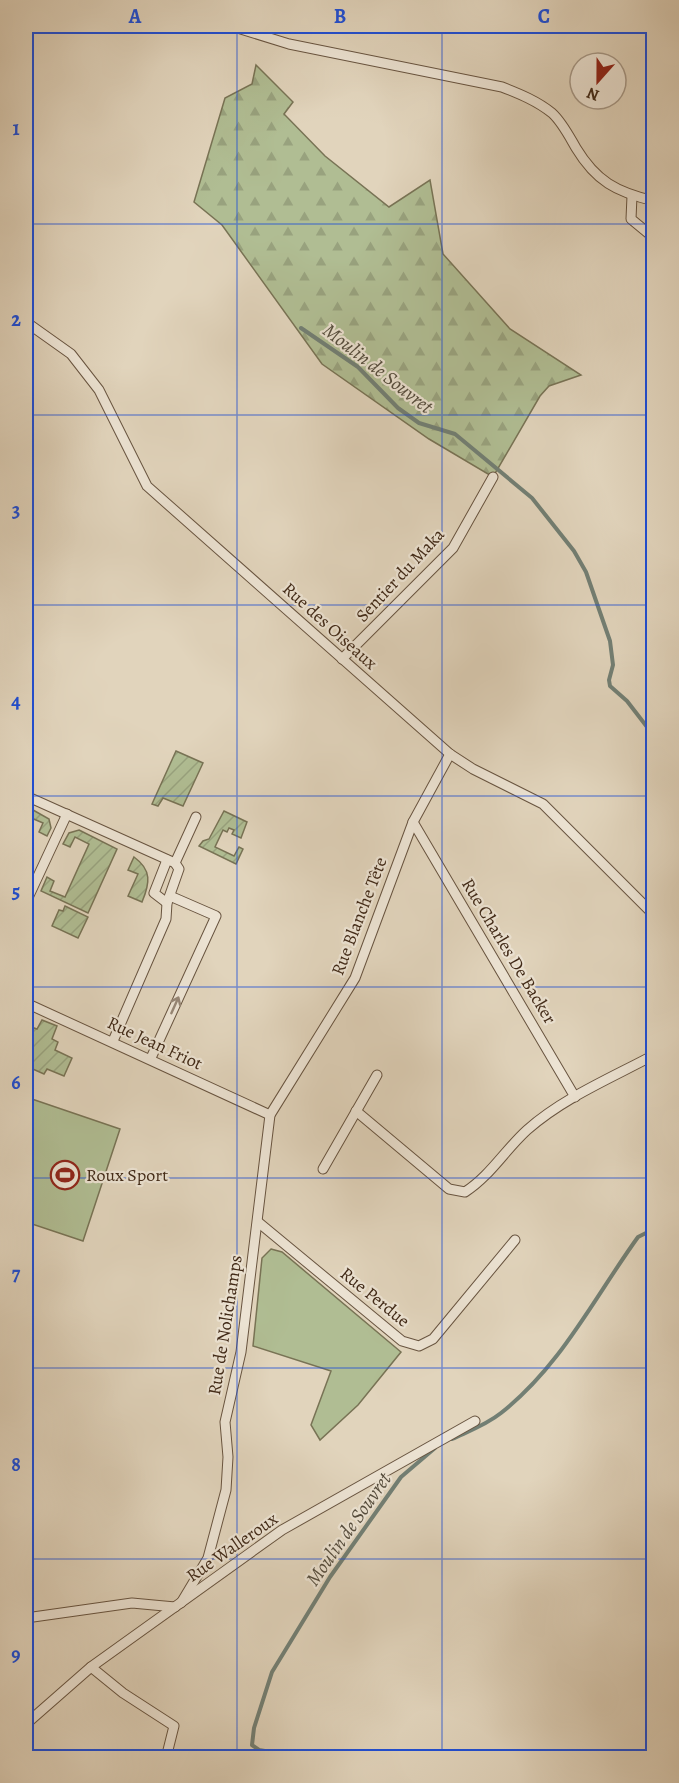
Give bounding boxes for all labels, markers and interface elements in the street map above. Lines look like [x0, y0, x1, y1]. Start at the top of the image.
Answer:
text: A [128, 3, 142, 30]
text: B [334, 3, 346, 30]
text: C [538, 3, 550, 30]
north arrow [568, 51, 628, 111]
text: N [583, 82, 602, 106]
text: 1 [12, 115, 20, 142]
text: 2 [11, 306, 21, 333]
water label: Moulin de Souvret [317, 317, 439, 421]
text: 3 [12, 497, 20, 524]
street label: Sentier du Maka [350, 522, 450, 627]
street label: Rue des Oiseaux [277, 577, 383, 675]
text: 4 [11, 688, 21, 715]
street label: Rue Blanche Tête [325, 853, 393, 979]
street label: Rue Charles De Backer [456, 874, 562, 1028]
text: 5 [12, 878, 20, 905]
one-way arrow [170, 996, 182, 1014]
street label: Rue Jean Friot [103, 1010, 207, 1076]
text: 6 [11, 1069, 21, 1096]
sports icon: Roux Sport [49, 1159, 81, 1191]
place label: Roux Sport [86, 1163, 168, 1187]
street label: Rue de Nolichamps [202, 1253, 248, 1397]
text: 7 [12, 1260, 21, 1287]
street label: Rue Perdue [335, 1261, 415, 1333]
text: 8 [11, 1451, 21, 1478]
water label: Moulin de Souvret [299, 1466, 398, 1591]
street label: Rue Walleroux [182, 1506, 283, 1587]
text: 9 [11, 1641, 21, 1668]

